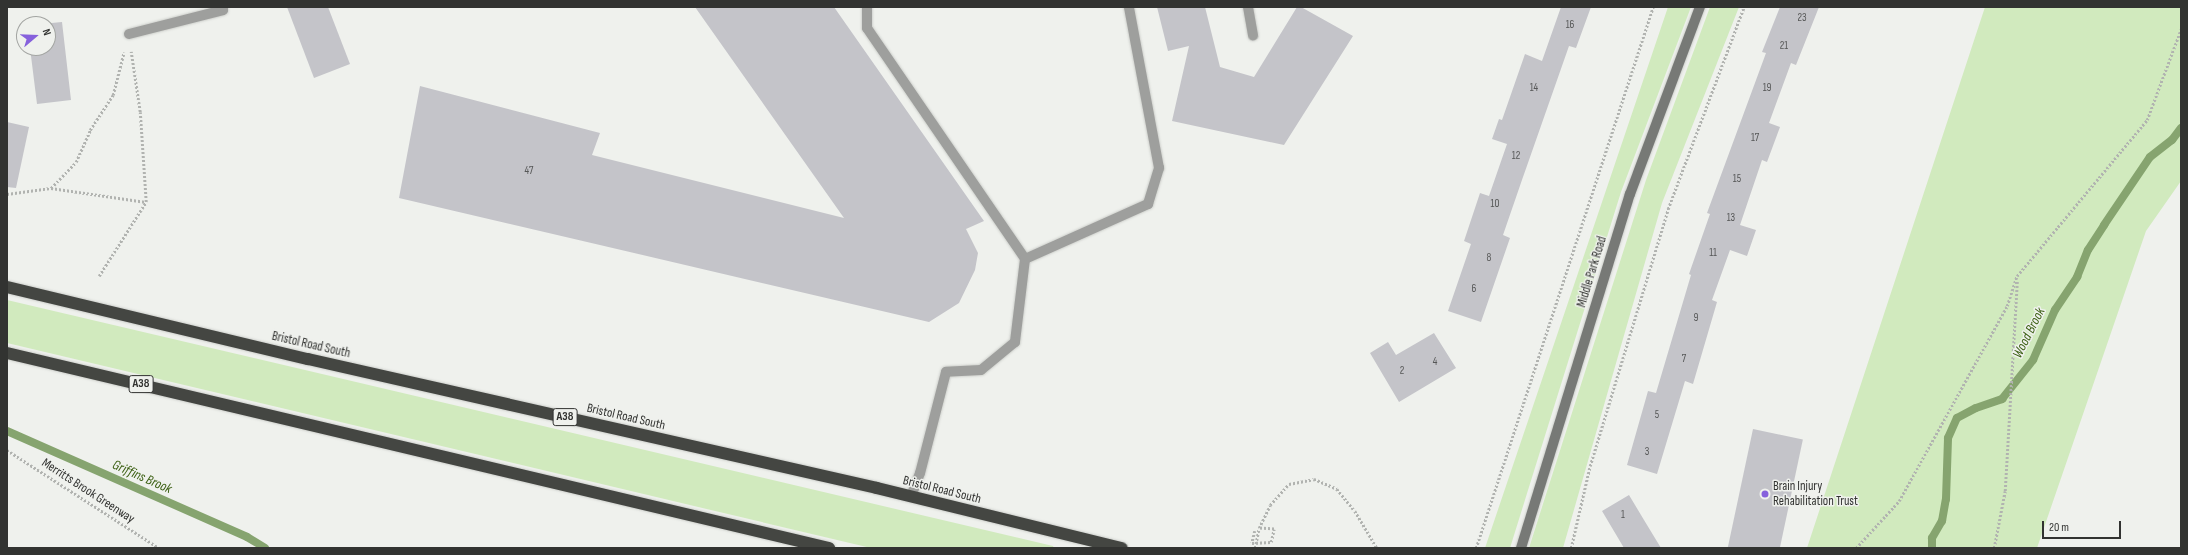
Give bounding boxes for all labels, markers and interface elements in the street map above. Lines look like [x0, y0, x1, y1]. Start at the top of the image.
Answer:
house number: 23 [1797, 11, 1807, 25]
north arrow [16, 16, 56, 56]
house number: 16 [1566, 18, 1574, 32]
text: N [40, 27, 54, 37]
house number: 21 [1780, 39, 1788, 53]
house number: 14 [1530, 81, 1538, 95]
house number: 19 [1763, 81, 1771, 95]
house number: 17 [1751, 131, 1759, 145]
house number: 12 [1512, 149, 1520, 163]
house number: 47 [525, 164, 533, 178]
house number: 15 [1733, 172, 1741, 186]
house number: 10 [1491, 197, 1499, 211]
house number: 13 [1727, 211, 1735, 225]
street label: Middle Park Road [1574, 235, 1610, 309]
house number: 11 [1709, 246, 1717, 260]
house number: 8 [1487, 251, 1491, 265]
house number: 6 [1472, 282, 1476, 296]
water label: Wood Brook [2009, 305, 2049, 361]
house number: 9 [1694, 311, 1698, 325]
street label: Bristol Road South [270, 328, 352, 362]
house number: 7 [1682, 352, 1686, 366]
house number: 4 [1433, 355, 1437, 369]
house number: 2 [1400, 364, 1404, 378]
road number: A38 [128, 374, 154, 394]
street label: Bristol Road South [585, 400, 667, 434]
road number: A38 [552, 407, 578, 427]
house number: 5 [1655, 408, 1659, 422]
house number: 3 [1645, 445, 1649, 459]
street label: Merritts Brook Greenway [39, 455, 137, 527]
water label: Griffins Brook [110, 456, 174, 498]
street label: Bristol Road South [901, 473, 983, 507]
place label: Brain Injury Rehabilitation Trust [1773, 479, 1858, 510]
marker: Brain Injury Rehabilitation Trust [1760, 489, 1770, 499]
house number: 1 [1621, 508, 1625, 522]
scale bar [2044, 513, 2123, 539]
text: 20 m [2049, 520, 2069, 535]

